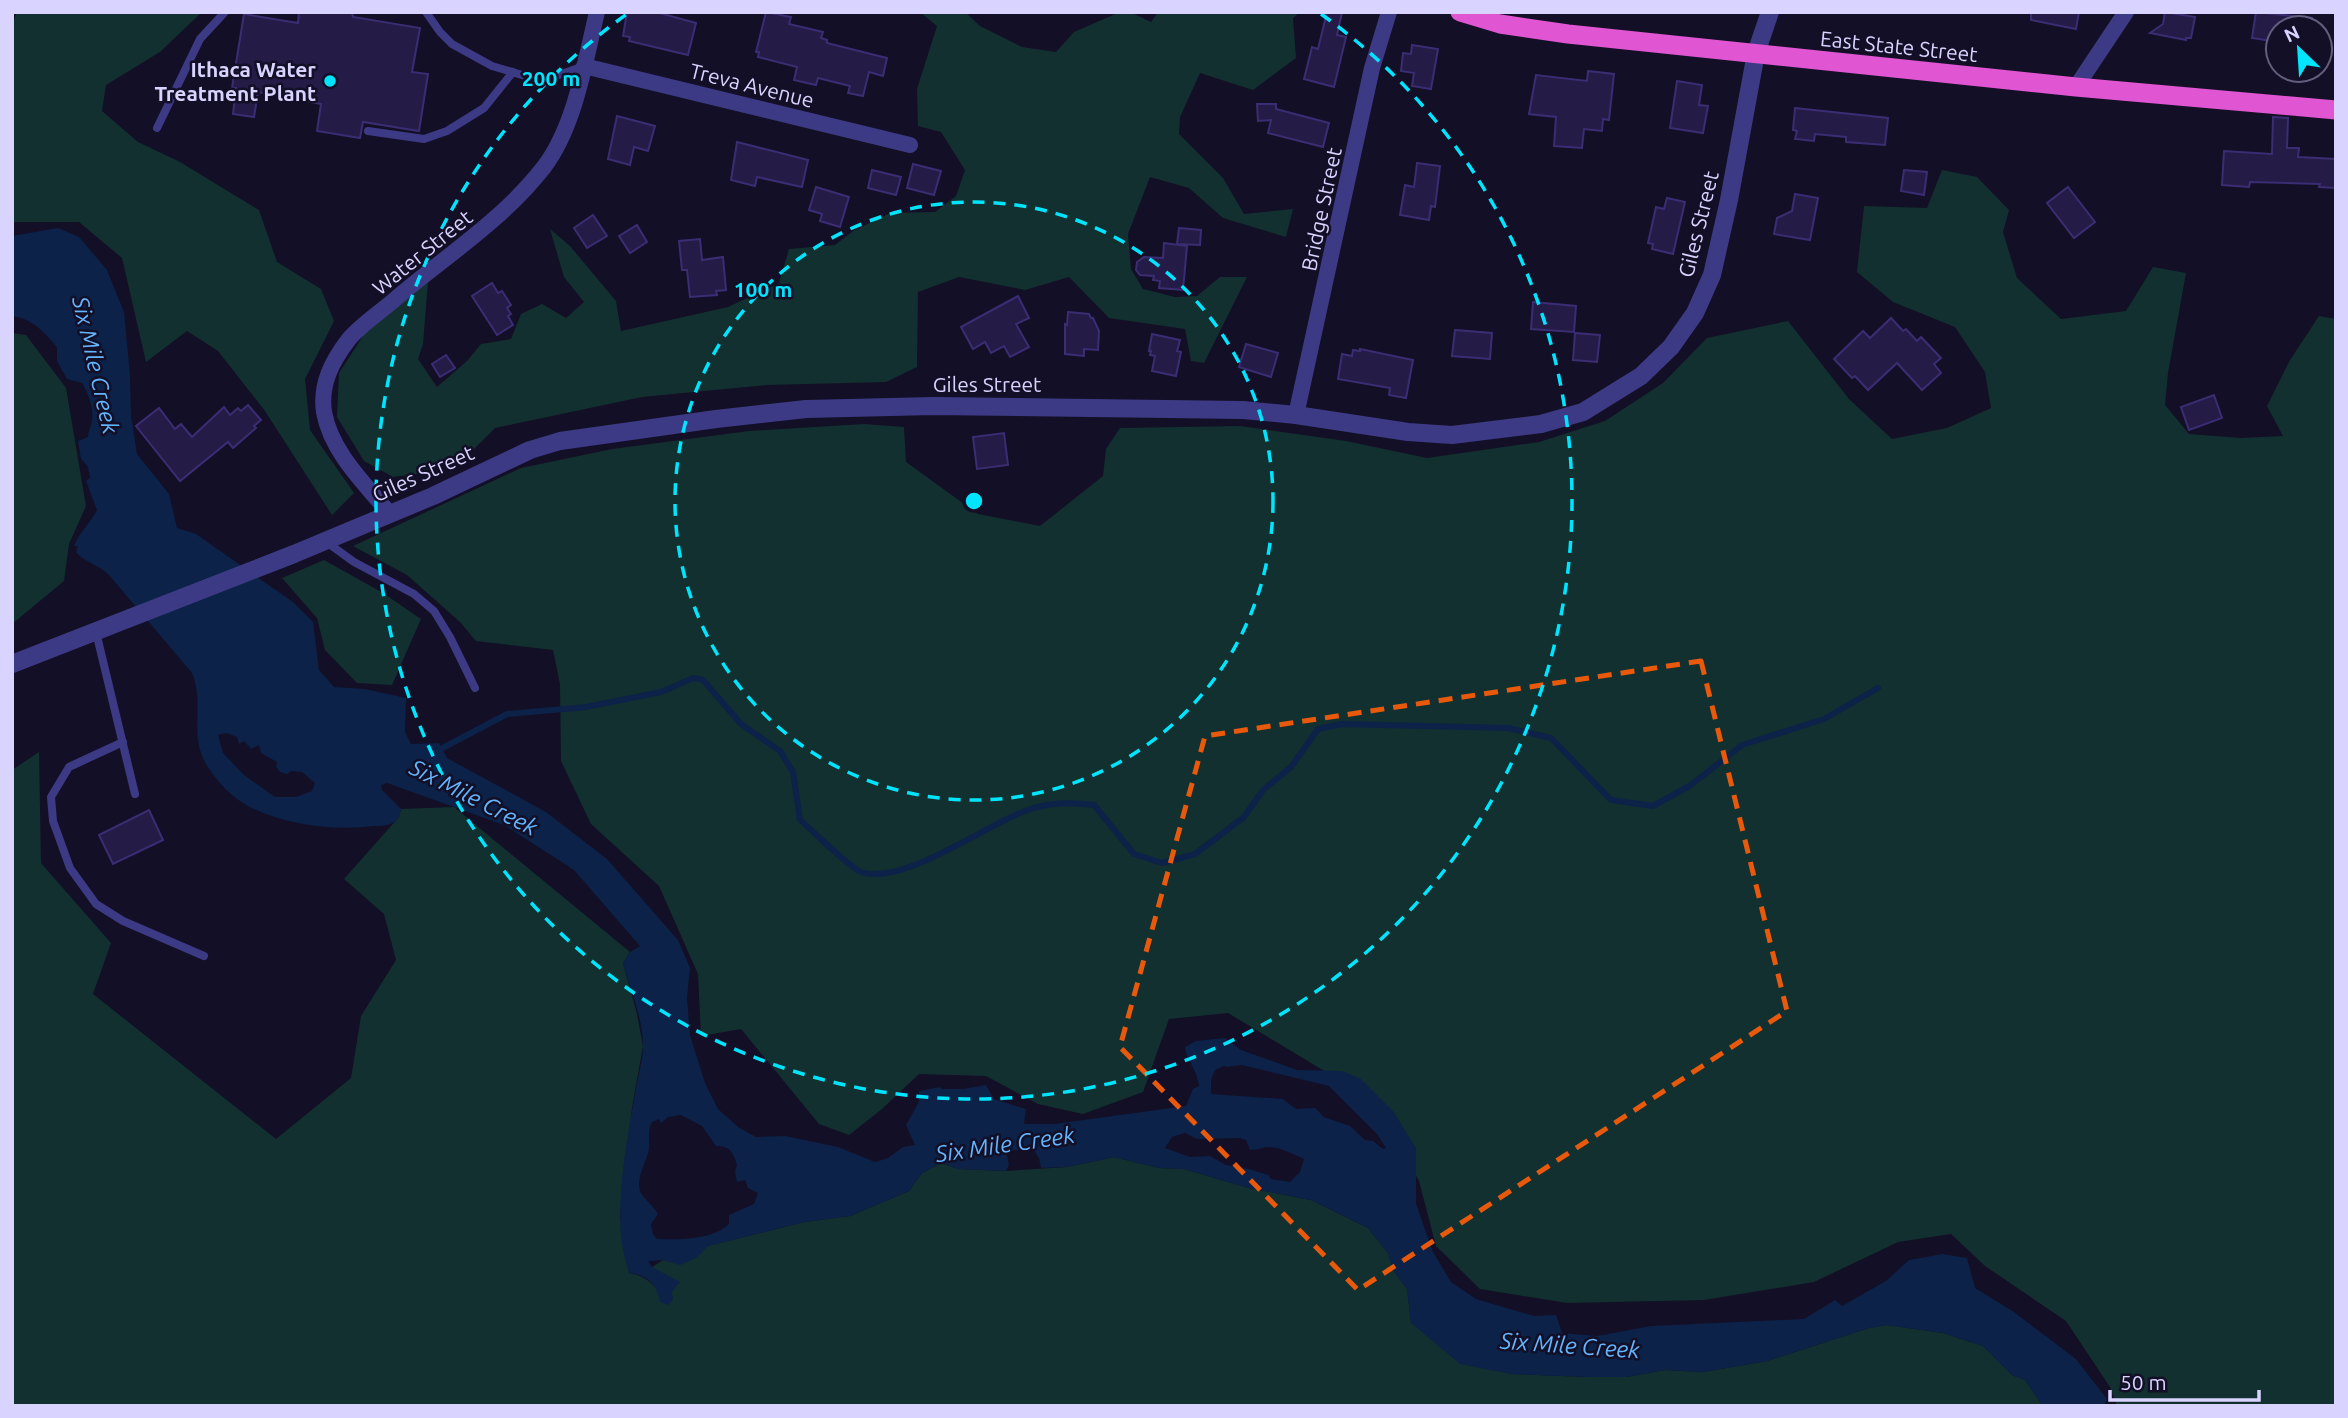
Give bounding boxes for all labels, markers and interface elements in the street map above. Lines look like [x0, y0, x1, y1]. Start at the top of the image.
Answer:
north arrow [2264, 14, 2334, 84]
text: N [2281, 21, 2303, 47]
street label: East State Street [1819, 26, 1979, 66]
place label: Ithaca Water Treatment Plant [154, 57, 316, 105]
street label: Treva Avenue [687, 58, 817, 112]
text: 200 m [522, 66, 580, 90]
marker: Ithaca Water Treatment Plant [322, 73, 338, 89]
street label: Bridge Street [1296, 145, 1346, 273]
street label: Giles Street [1673, 168, 1723, 280]
street label: Water Street [367, 205, 477, 299]
text: 100 m [734, 277, 792, 301]
water label: Six Mile Creek [68, 293, 124, 436]
street label: Giles Street [933, 372, 1041, 396]
street label: Giles Street [368, 440, 478, 506]
centre of rings [962, 489, 986, 513]
water label: Six Mile Creek [405, 754, 542, 840]
water label: Six Mile Creek [933, 1122, 1076, 1166]
water label: Six Mile Creek [1498, 1328, 1641, 1362]
scale bar [2110, 1358, 2259, 1402]
text: 50 m [2120, 1370, 2167, 1394]

